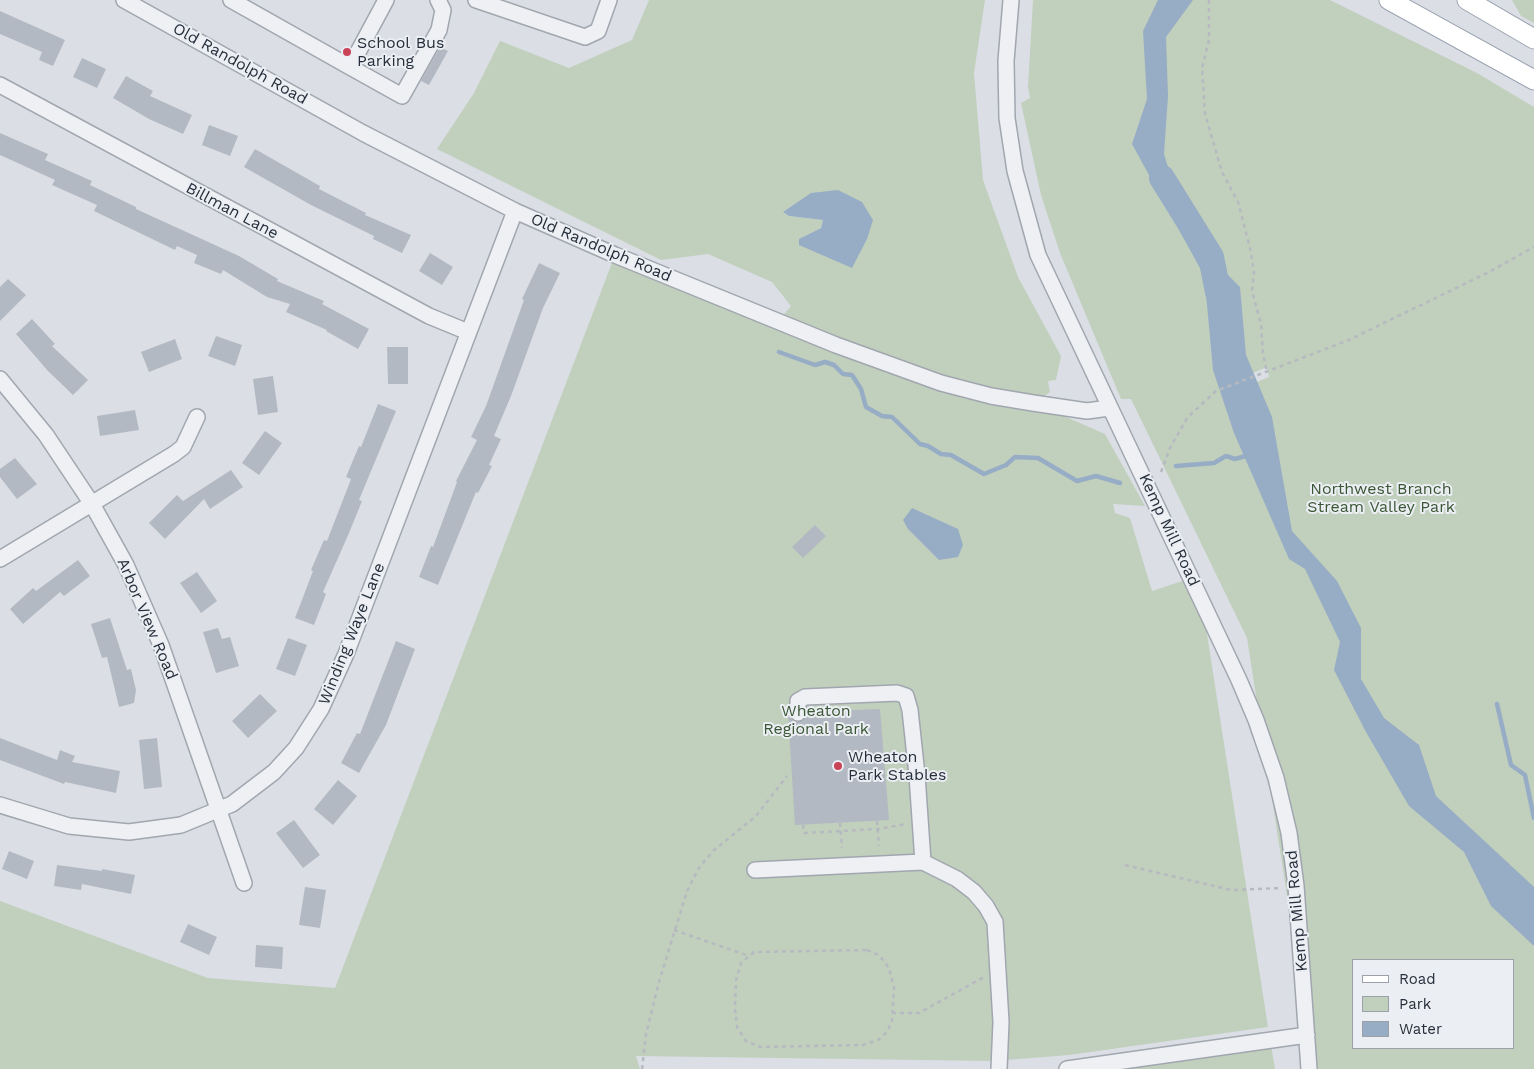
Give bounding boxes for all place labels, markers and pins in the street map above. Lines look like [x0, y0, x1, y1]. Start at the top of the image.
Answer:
place label: School Bus Parking [357, 33, 444, 71]
marker: School Bus Parking [341, 46, 353, 58]
place label: Wheaton Park Stables [848, 747, 946, 785]
marker: Wheaton Park Stables [832, 760, 844, 772]

